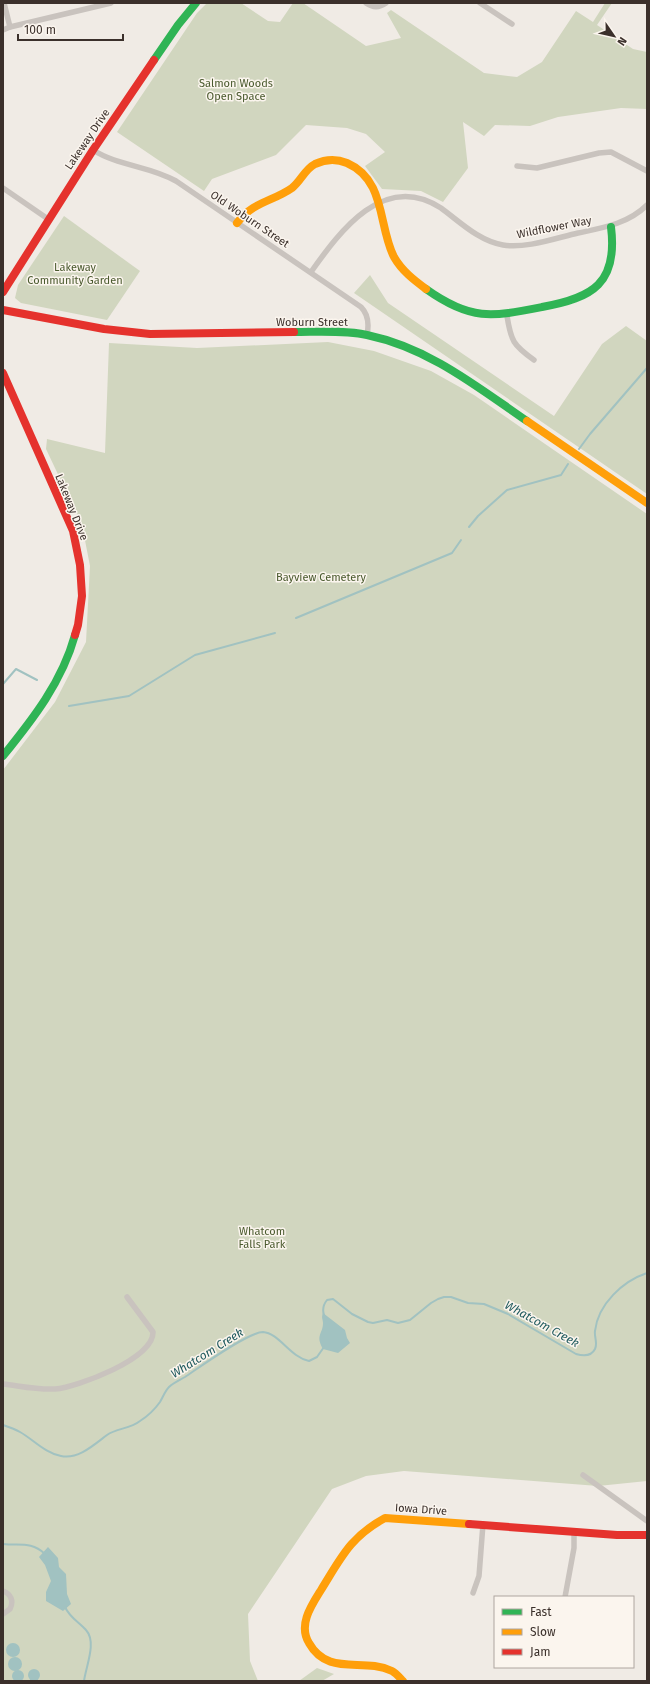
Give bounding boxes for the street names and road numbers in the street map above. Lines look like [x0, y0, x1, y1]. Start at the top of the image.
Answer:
street label: Lakeway Drive [62, 106, 113, 172]
street label: Old Woburn Street [208, 188, 292, 251]
street label: Wildflower Way [516, 214, 593, 241]
street label: Woburn Street [276, 316, 348, 329]
street label: Lakeway Drive [52, 472, 91, 542]
street label: Iowa Drive [395, 1501, 447, 1518]

